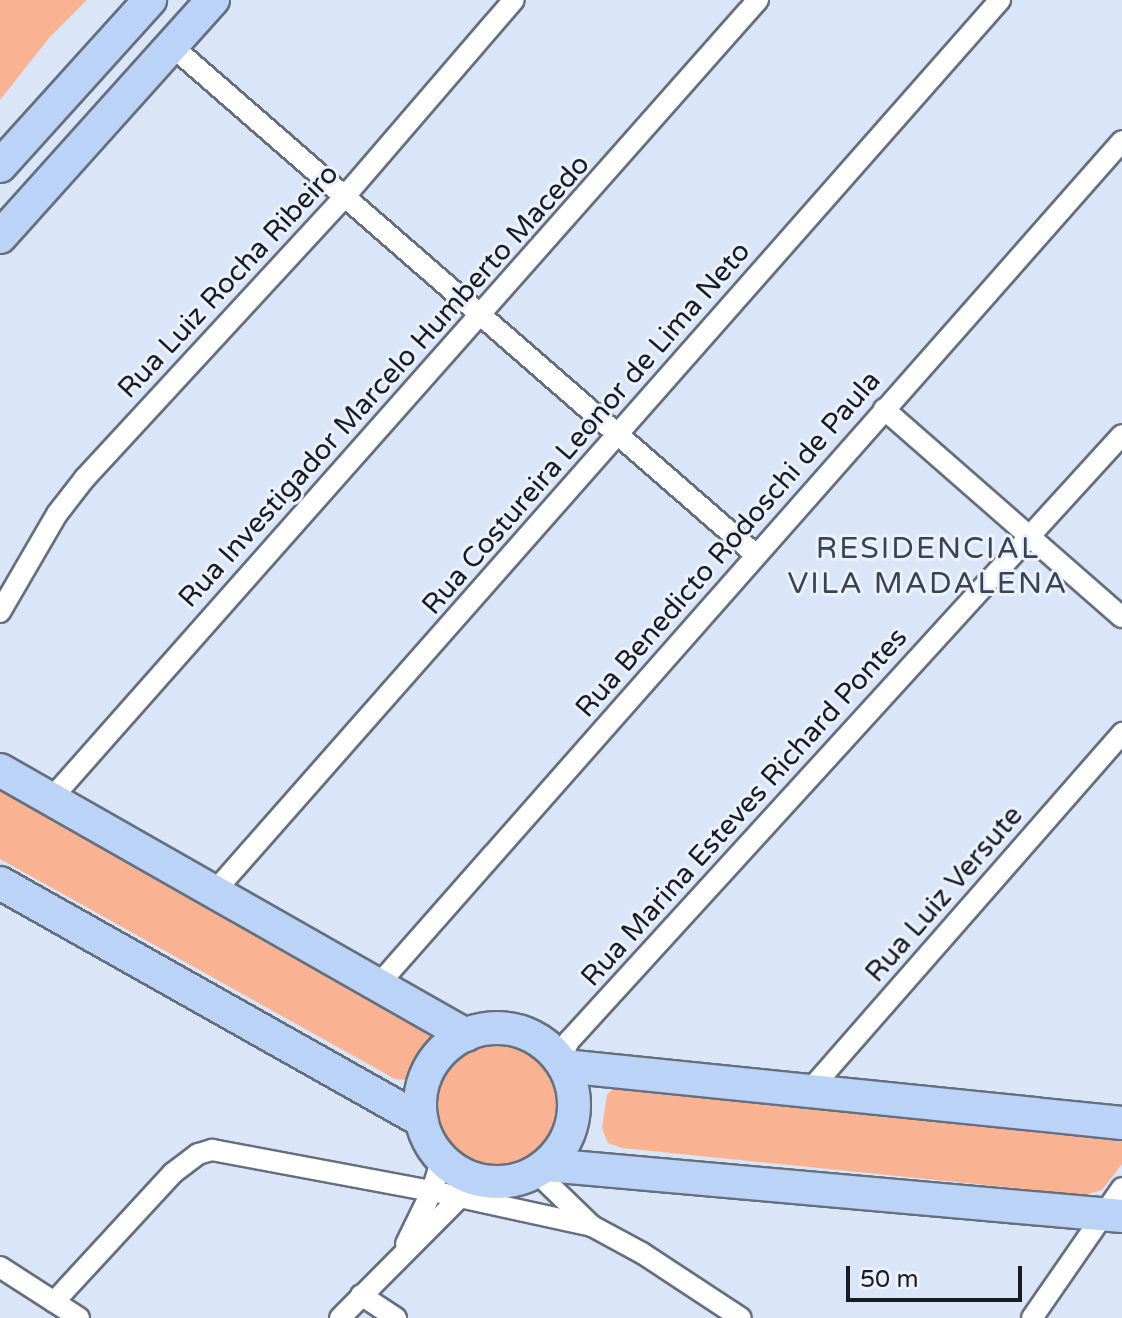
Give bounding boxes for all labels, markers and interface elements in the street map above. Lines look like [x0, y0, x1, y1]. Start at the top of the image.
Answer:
street label: Rua Investigador Marcelo Humberto Macedo [172, 148, 596, 614]
street label: Rua Luiz Rocha Ribeiro [111, 157, 345, 405]
street label: Rua Costureira Leonor de Lima Neto [415, 235, 757, 621]
street label: Rua Benedicto Rodoschi de Paula [568, 364, 888, 724]
district label: RESIDENCIAL VILA MADALENA [788, 531, 1068, 602]
street label: Rua Marina Esteves Richard Pontes [574, 621, 914, 993]
street label: Rua Luiz Versute [858, 799, 1030, 989]
scale bar [850, 1250, 1026, 1300]
text: 50 m [860, 1265, 918, 1294]

